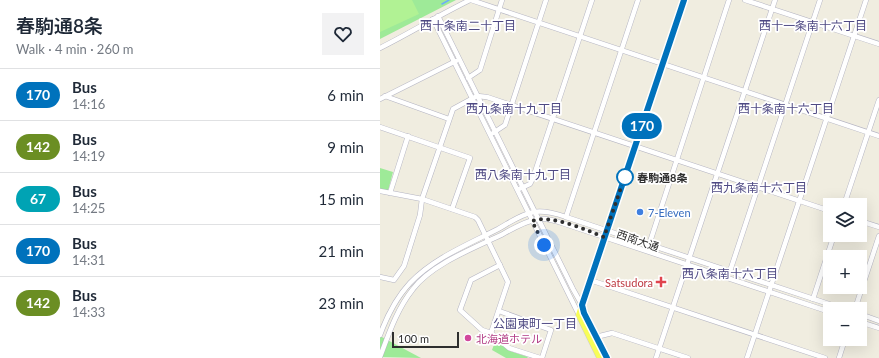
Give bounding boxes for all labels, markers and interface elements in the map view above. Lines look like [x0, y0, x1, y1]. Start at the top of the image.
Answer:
button: heart [322, 13, 364, 55]
text: 春駒通8条 [16, 14, 103, 37]
district label: 西十条南二十丁目 [420, 18, 516, 33]
district label: 西十一条南十六丁目 [759, 18, 867, 33]
text: Walk · 4 min · 260 m [16, 41, 134, 57]
text: Bus [72, 78, 97, 96]
text: 170 [26, 86, 50, 103]
text: 6 min [327, 86, 364, 104]
text: 14:16 [72, 96, 105, 112]
district label: 西九条南十九丁目 [466, 101, 562, 116]
district label: 西十条南十六丁目 [738, 101, 834, 116]
line badge: 170 [619, 113, 665, 139]
text: 170 [630, 117, 654, 134]
text: Bus [72, 130, 97, 148]
text: 142 [26, 138, 50, 155]
text: 9 min [327, 138, 364, 156]
text: 14:19 [72, 148, 105, 164]
district label: 西八条南十九丁目 [475, 167, 571, 182]
marker: 春駒通8条 [616, 168, 634, 186]
place label: 春駒通8条 [637, 171, 687, 184]
district label: 西九条南十六丁目 [711, 180, 807, 195]
text: Bus [72, 182, 97, 200]
text: 67 [30, 190, 46, 207]
text: 15 min [318, 190, 364, 208]
map controls [823, 198, 867, 346]
button: layers [823, 198, 867, 242]
text: 14:25 [72, 200, 105, 216]
place label: 7-Eleven [648, 206, 691, 219]
marker: 7-Eleven [635, 207, 645, 217]
street label: 西南大通 [615, 227, 661, 253]
text: Bus [72, 234, 97, 252]
your location [534, 235, 554, 255]
text: 170 [26, 242, 50, 259]
text: 21 min [318, 242, 364, 260]
button: + [823, 250, 867, 294]
text: 14:31 [72, 252, 105, 268]
district label: 西八条南十六丁目 [682, 266, 778, 281]
place label: Satsudora [605, 276, 653, 289]
marker: Satsudora [656, 277, 666, 287]
text: Bus [72, 286, 97, 304]
text: 142 [26, 294, 50, 311]
text: 23 min [318, 294, 364, 312]
button: − [823, 302, 867, 346]
text: 14:33 [72, 304, 105, 320]
district label: 公園東町一丁目 [493, 316, 577, 331]
scale bar [392, 330, 459, 349]
text: 100 m [398, 332, 429, 345]
place label: 北海道ホテル [476, 332, 542, 345]
marker: 北海道ホテル [463, 333, 473, 343]

